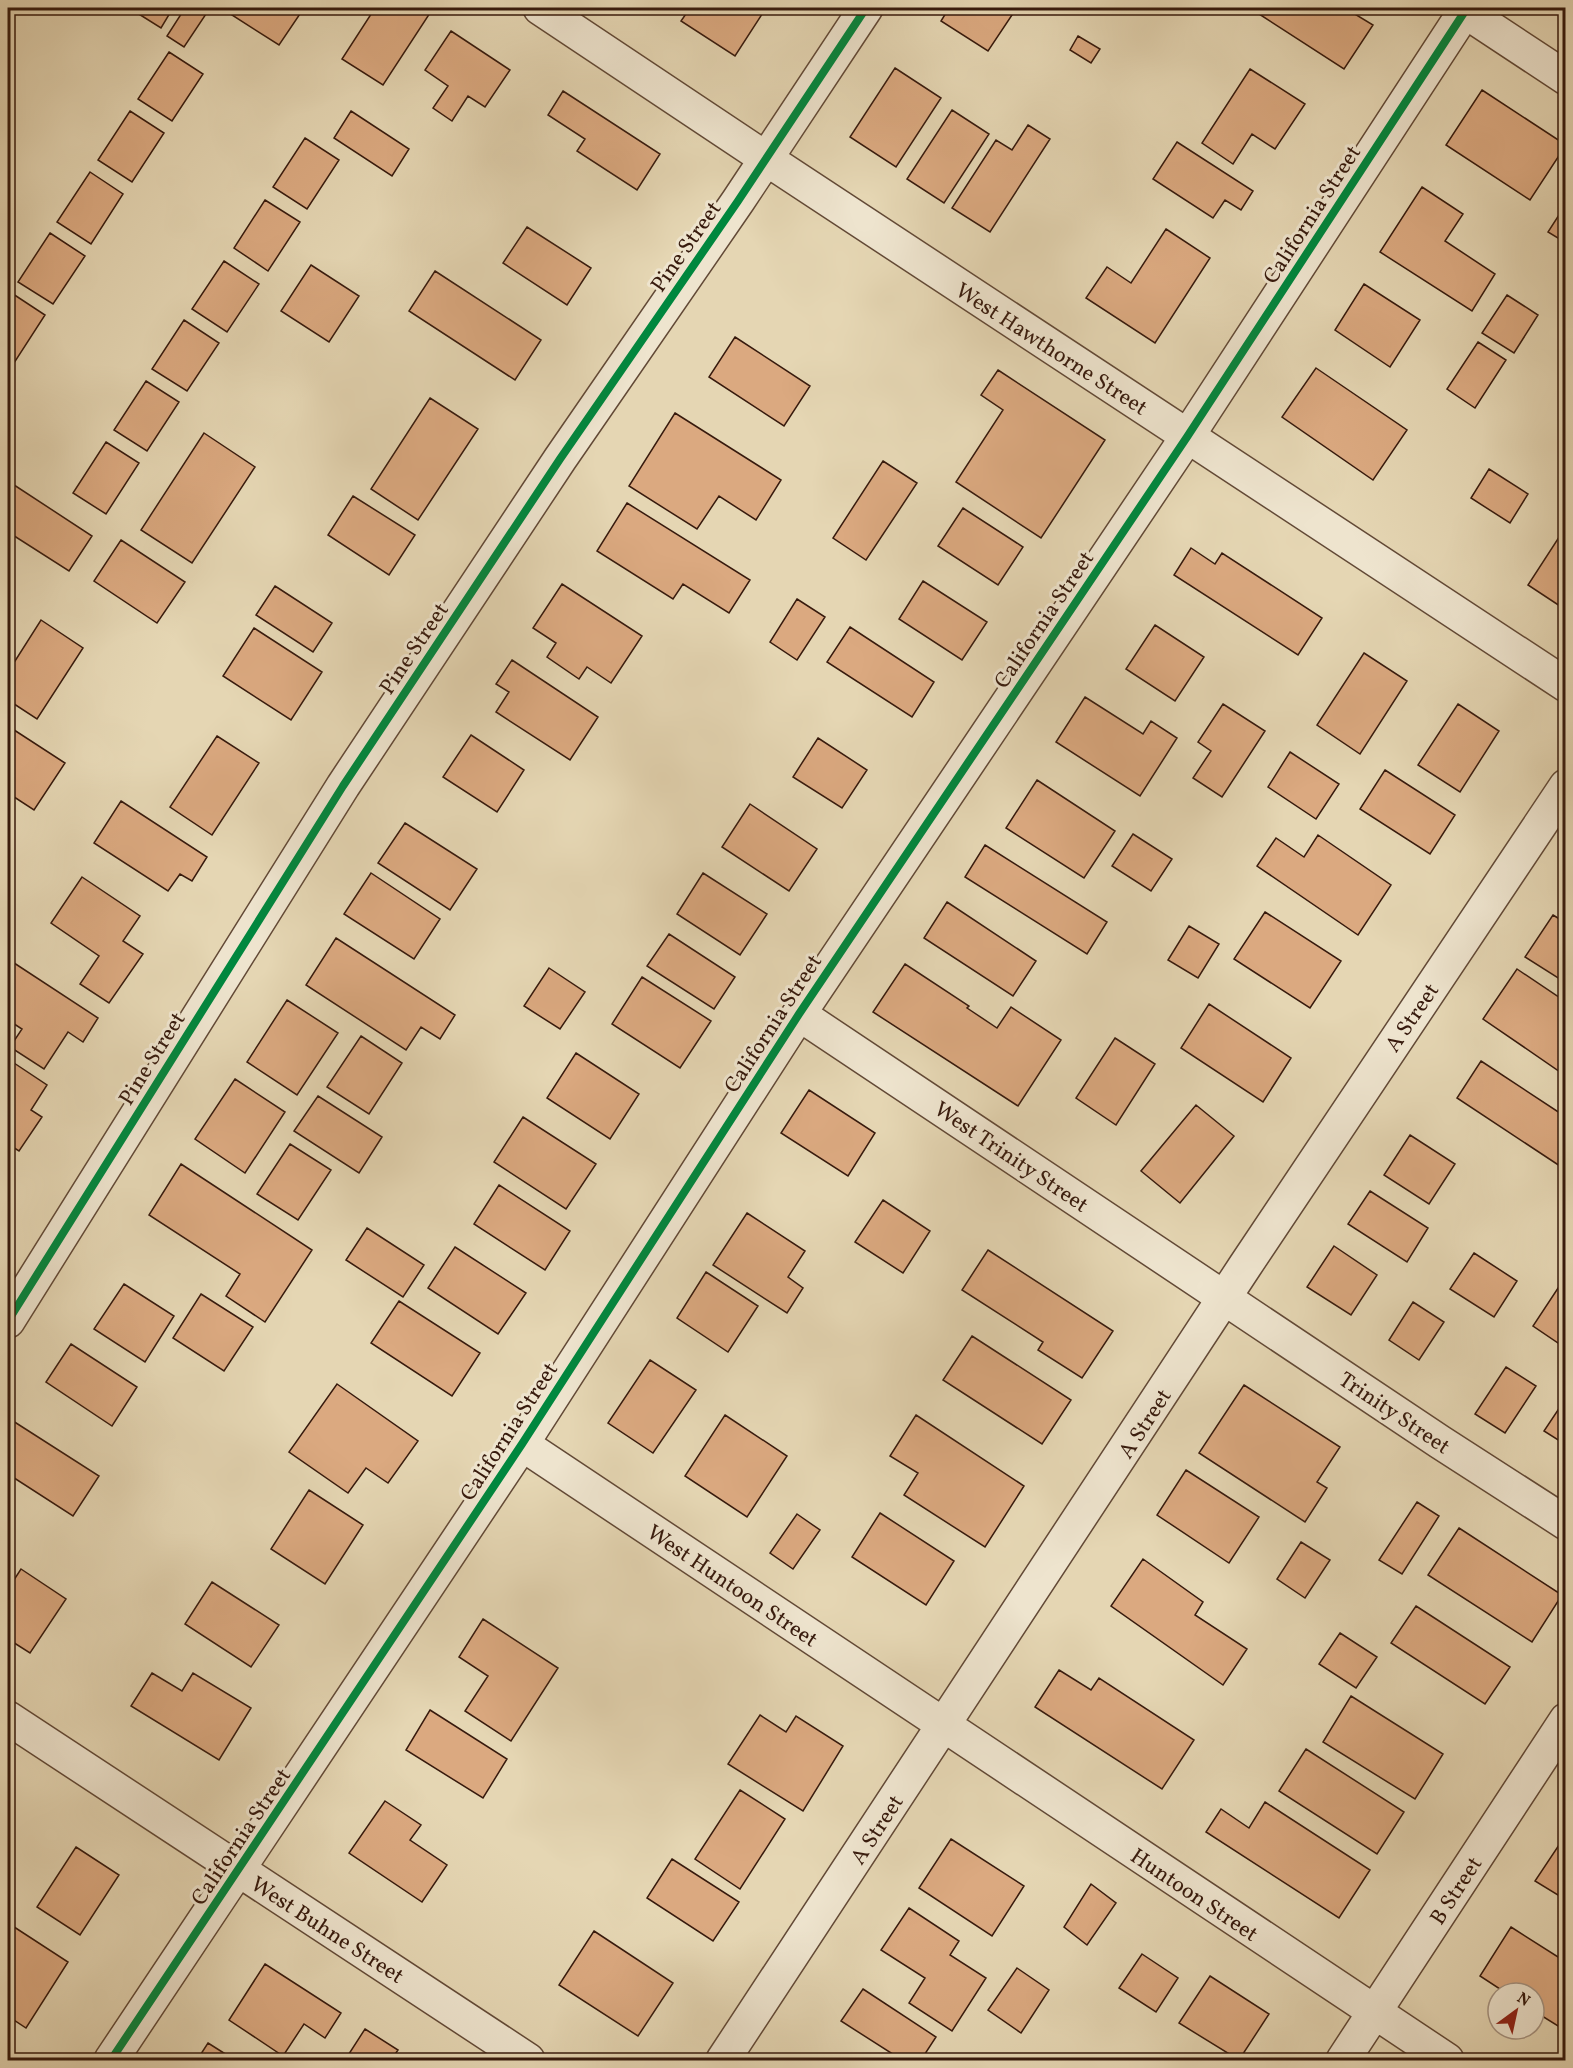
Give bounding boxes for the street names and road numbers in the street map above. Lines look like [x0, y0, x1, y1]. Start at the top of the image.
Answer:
street label: California Street [1257, 140, 1370, 291]
street label: Pine Street [644, 195, 730, 299]
street label: West Hawthorne Street [948, 276, 1153, 424]
street label: California Street [988, 545, 1103, 695]
street label: Pine Street [373, 597, 457, 702]
street label: California Street [718, 949, 831, 1100]
street label: A Street [1379, 977, 1448, 1059]
street label: Pine Street [112, 1006, 194, 1112]
street label: West Trinity Street [927, 1095, 1094, 1221]
street label: California Street [454, 1357, 567, 1508]
street label: Trinity Street [1332, 1365, 1456, 1463]
street label: A Street [1112, 1383, 1180, 1465]
street label: West Huntoon Street [640, 1518, 824, 1656]
street label: California Street [185, 1762, 300, 1912]
street label: A Street [844, 1789, 912, 1871]
street label: Huntoon Street [1123, 1842, 1264, 1951]
street label: B Street [1423, 1851, 1491, 1932]
street label: West Buhne Street [244, 1870, 410, 1992]

